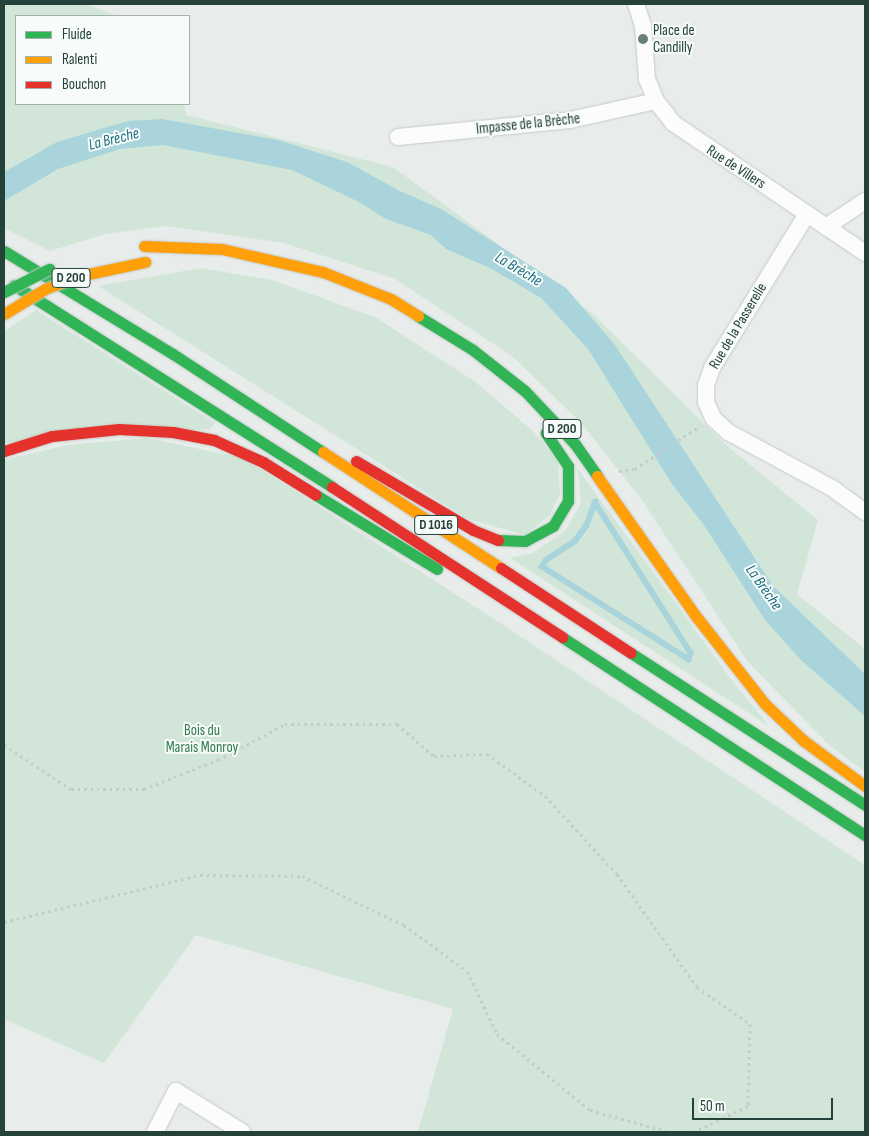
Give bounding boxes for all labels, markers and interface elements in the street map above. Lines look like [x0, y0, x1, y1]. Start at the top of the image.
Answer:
legend [15, 15, 190, 105]
place label: Place de Candilly [653, 21, 695, 56]
text: Fluide [62, 25, 92, 44]
marker: Place de Candilly [637, 33, 649, 45]
text: Ralenti [62, 50, 97, 69]
text: Bouchon [62, 75, 106, 94]
street label: Impasse de la Brèche [475, 110, 581, 138]
water label: La Brèche [87, 124, 141, 156]
street label: Rue de Villers [703, 141, 769, 193]
water label: La Brèche [491, 249, 545, 291]
road number: D 200 [51, 266, 91, 290]
street label: Rue de la Passerelle [705, 280, 771, 372]
road number: D 200 [542, 418, 582, 440]
road number: D 1016 [414, 514, 458, 536]
water label: La Brèche [740, 561, 786, 615]
park label: Bois du Marais Monroy [166, 721, 238, 756]
scale bar [694, 1088, 835, 1120]
text: 50 m [700, 1097, 725, 1116]

